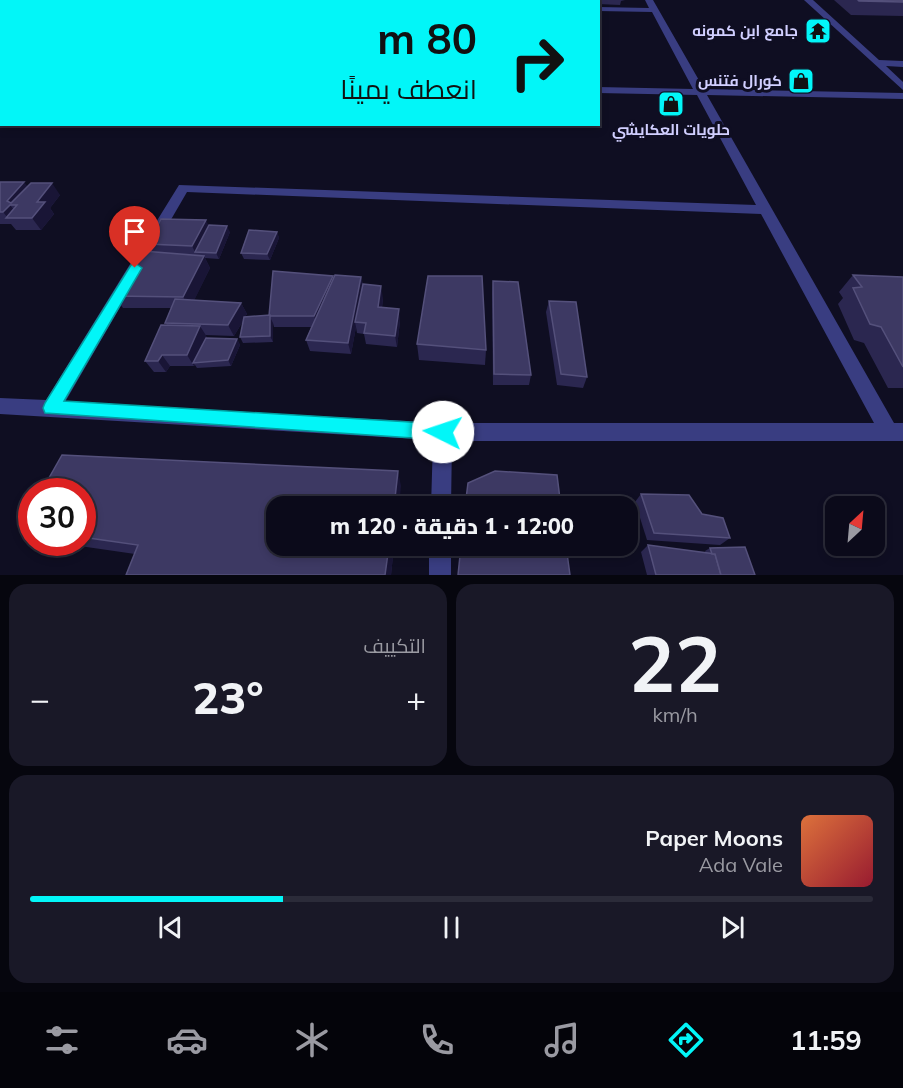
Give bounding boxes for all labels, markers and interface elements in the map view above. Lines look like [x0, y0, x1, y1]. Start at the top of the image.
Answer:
text: 80 m [377, 12, 477, 65]
temple icon: جامع ابن كمونه [803, 16, 833, 46]
place label: جامع ابن كمونه [692, 21, 798, 41]
icon: right [498, 24, 576, 102]
shop icon: كورال فتنس [786, 66, 816, 96]
place label: كورال فتنس [698, 71, 782, 90]
text: انعطف يمينًا [340, 72, 477, 106]
shop icon: حلويات العكايشي [656, 89, 686, 119]
place label: حلويات العكايشي [612, 120, 730, 142]
pin [109, 206, 160, 268]
icon: arrive [118, 215, 151, 248]
position arrow [411, 400, 475, 464]
speed limit sign: 30 [18, 478, 96, 556]
north arrow [825, 496, 885, 556]
map controls [825, 496, 885, 556]
text: 12:00 · 1 دقيقة · 120 m [330, 512, 574, 540]
text: 22 [628, 614, 722, 712]
text: التكييف [363, 633, 426, 658]
text: 23° [192, 669, 264, 725]
text: − [30, 678, 50, 719]
text: + [406, 678, 426, 719]
text: km/h [652, 702, 698, 727]
text: Paper Moons [645, 824, 783, 852]
text: Ada Vale [699, 852, 783, 877]
icon: previous [154, 911, 187, 944]
icon: pause [435, 911, 468, 944]
icon: next [716, 911, 749, 944]
icon: filters [41, 1019, 83, 1061]
icon: car [166, 1019, 208, 1061]
icon: climate [291, 1019, 333, 1061]
icon: phone [416, 1019, 458, 1061]
icon: music [541, 1019, 583, 1061]
icon: directions [665, 1019, 707, 1061]
text: 11:59 [790, 1023, 862, 1057]

